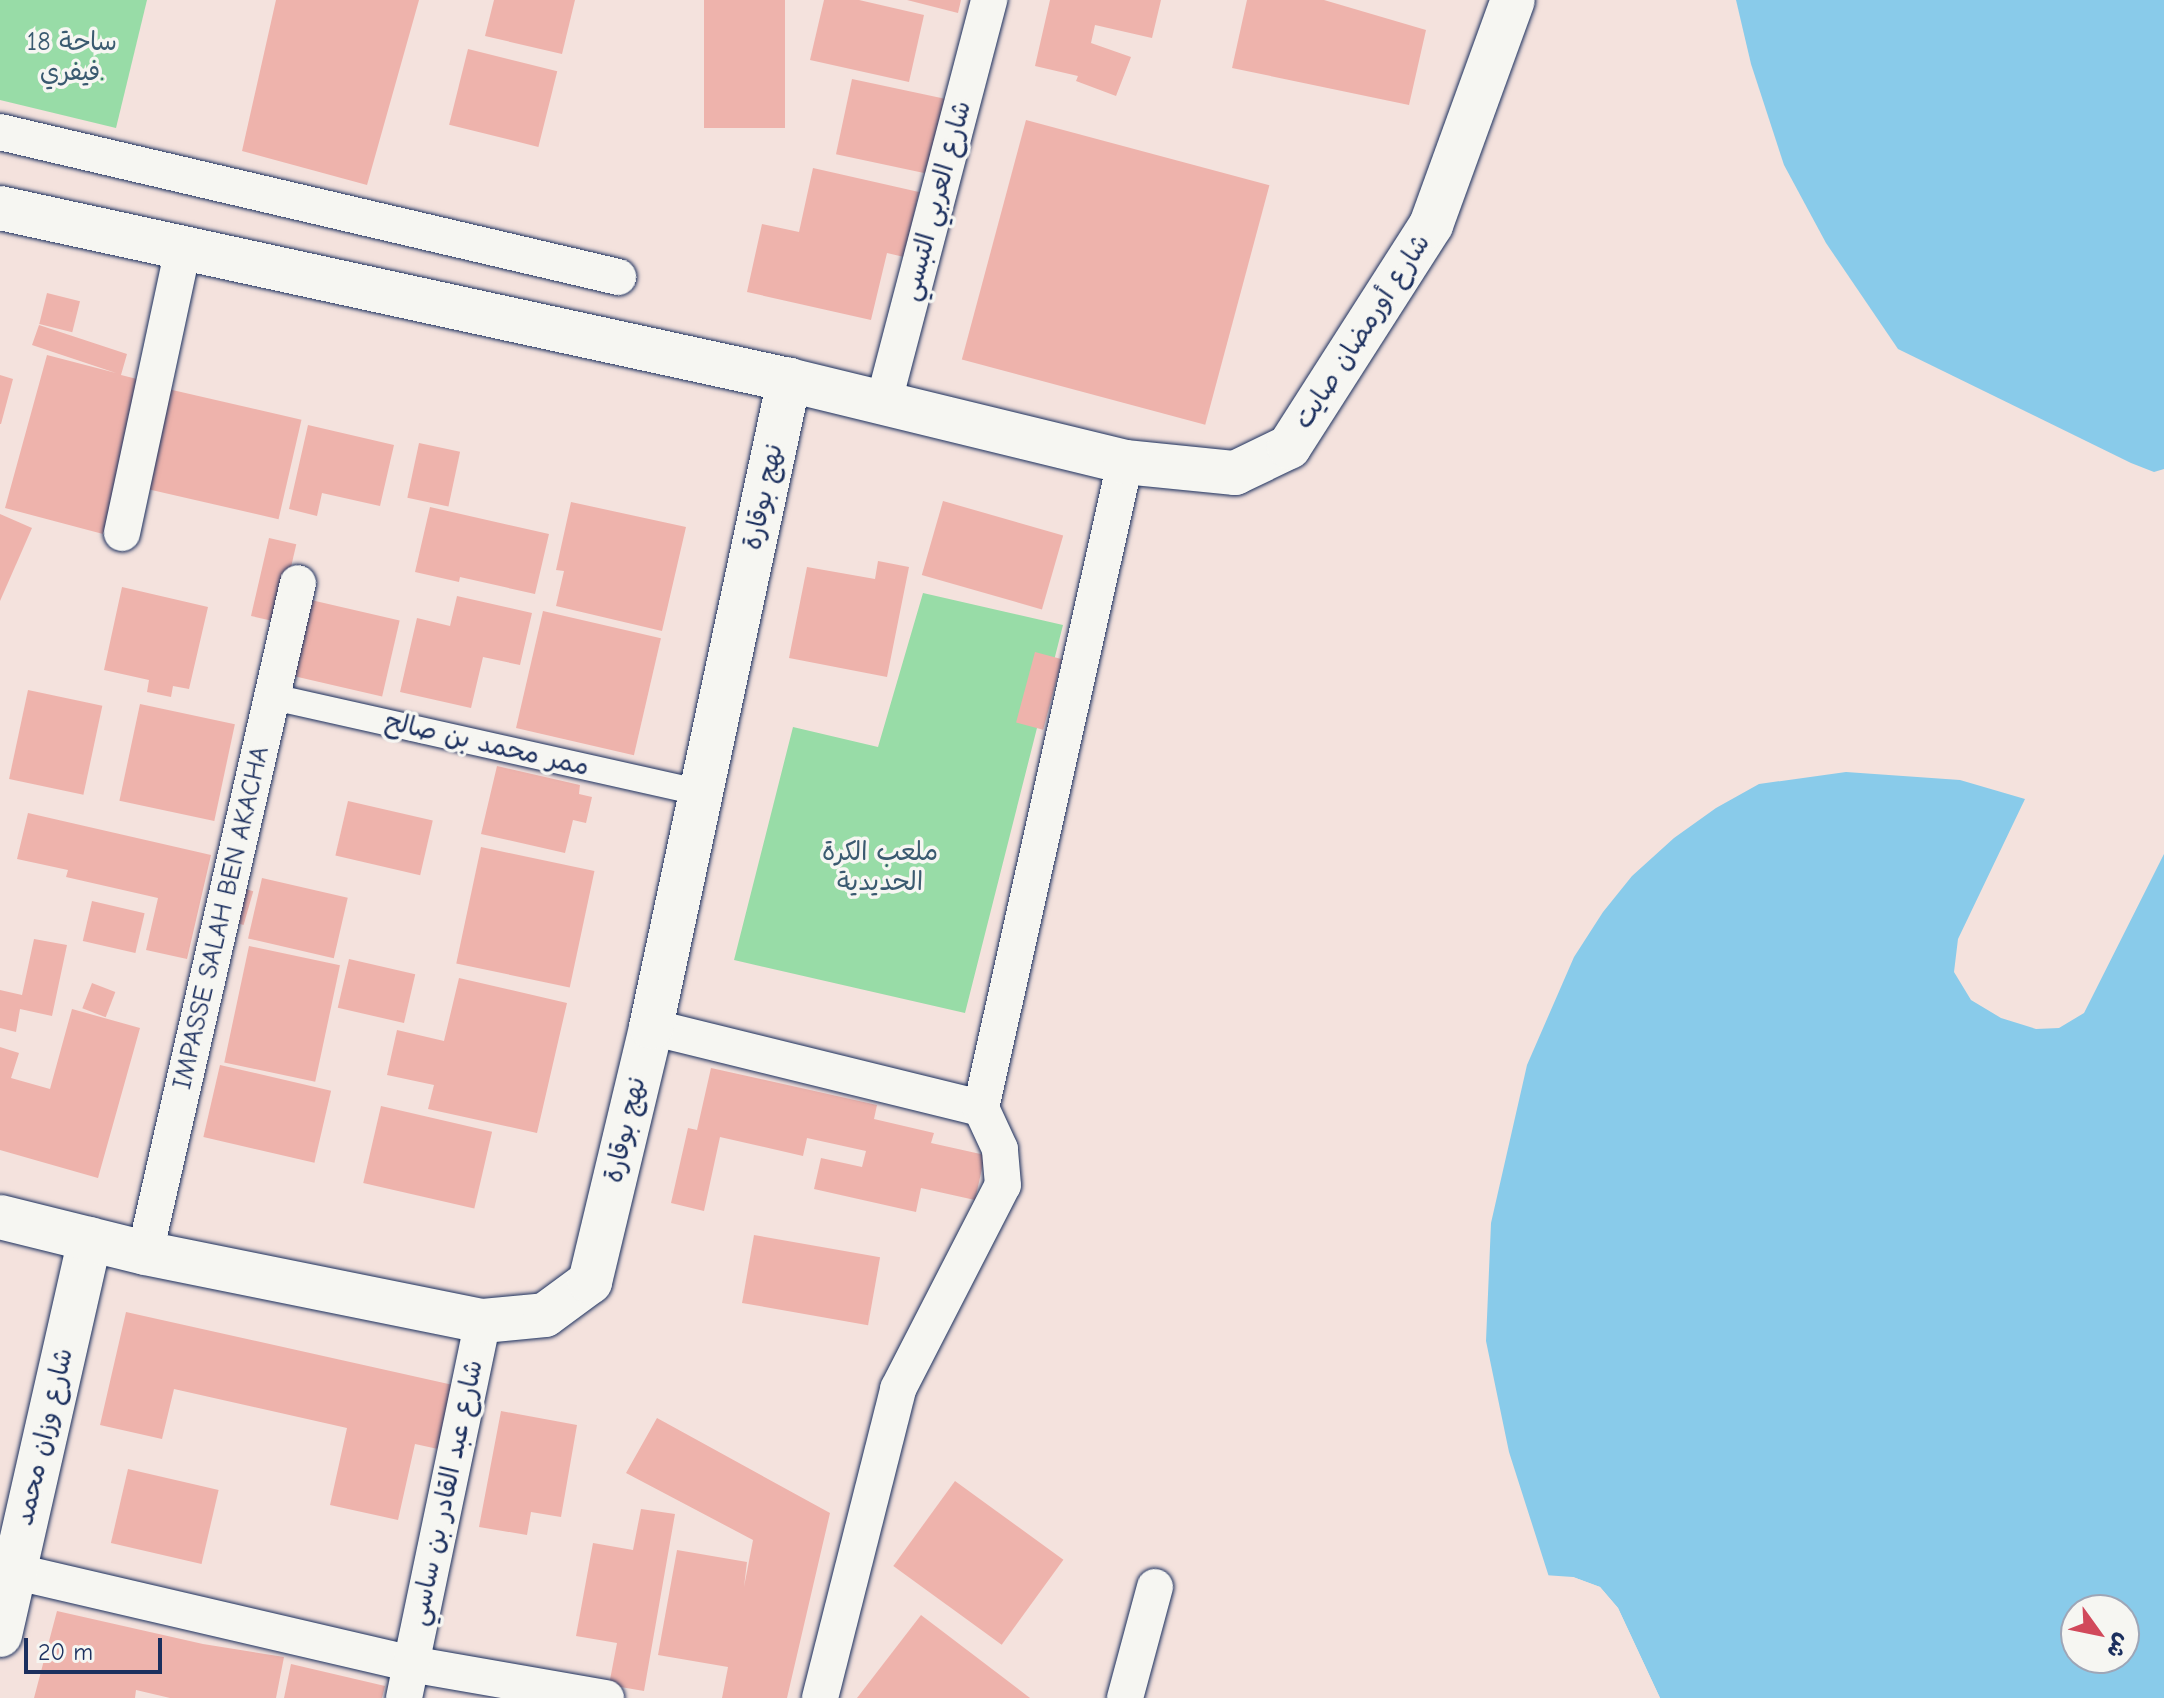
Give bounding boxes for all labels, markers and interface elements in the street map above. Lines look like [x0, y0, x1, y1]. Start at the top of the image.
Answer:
park label: ساحة 18 فيفري. [27, 27, 117, 88]
street label: شارع العربي التبسي [895, 98, 979, 304]
street label: شارع أورمضان صايت [1289, 229, 1437, 435]
street label: نهج بوقارة [738, 441, 790, 553]
street label: ممر محمد بن صالح [382, 706, 592, 784]
street label: IMPASSE SALAH BEN AKACHA [167, 744, 277, 1092]
park label: ملعب الكرة الحديدية [822, 837, 938, 898]
street label: نهج بوقارة [599, 1074, 653, 1186]
street label: شارع وزان محمد [9, 1345, 81, 1529]
street label: شارع عبد القادر بن ساسي [404, 1357, 490, 1629]
north arrow [2060, 1594, 2140, 1674]
scale bar [28, 1622, 166, 1672]
text: ش [2101, 1629, 2136, 1663]
text: 20 m [38, 1638, 93, 1666]

